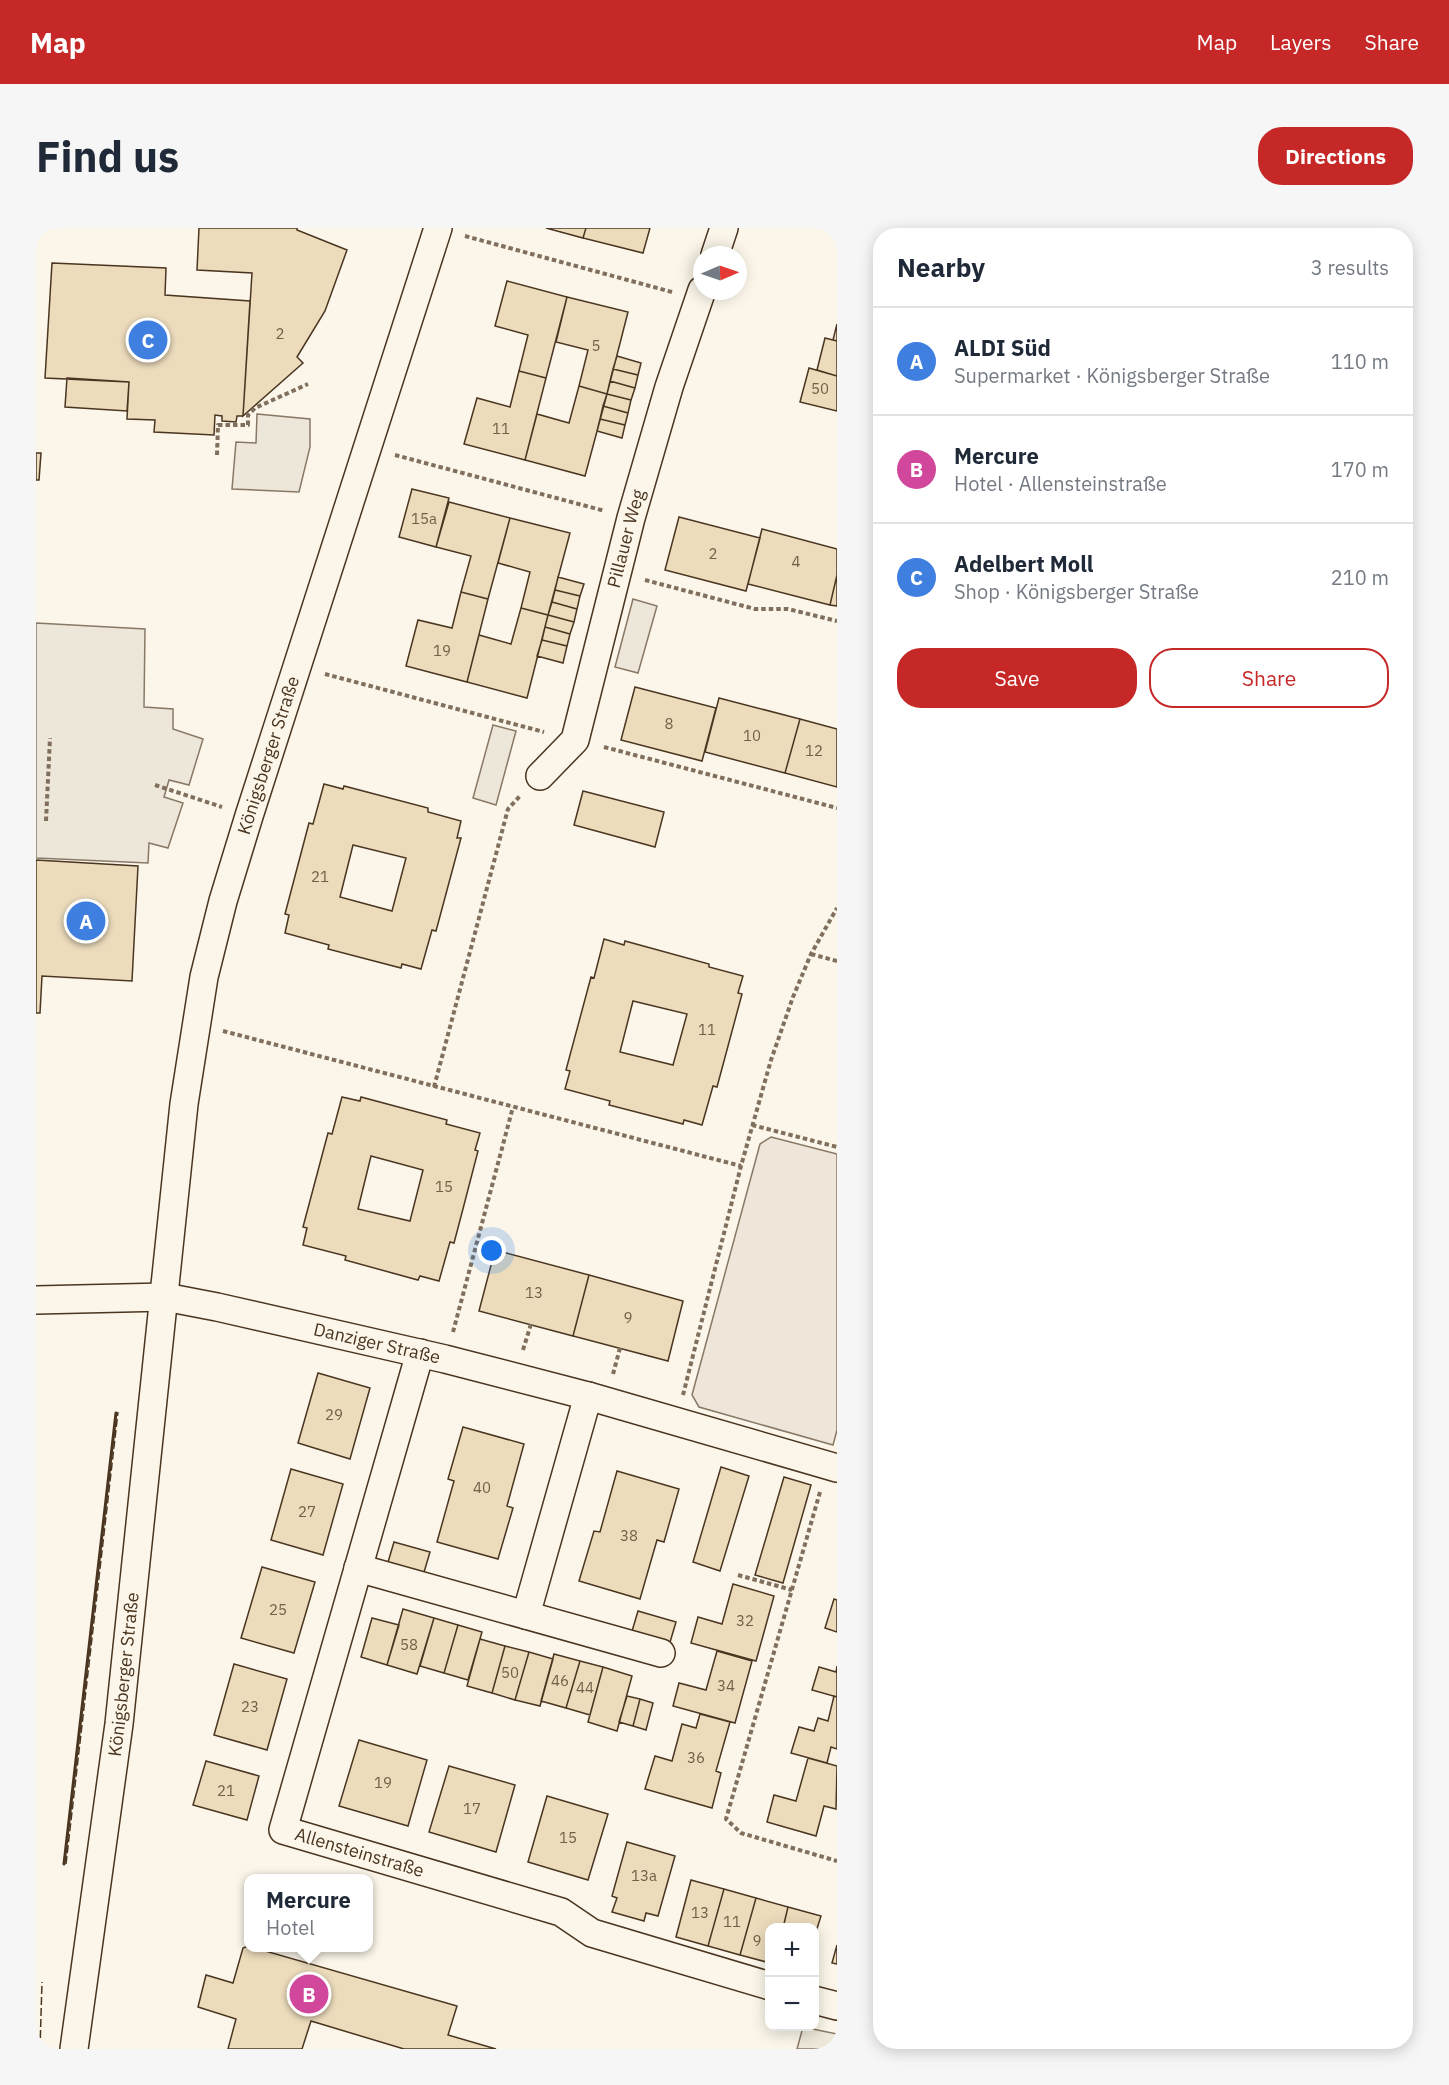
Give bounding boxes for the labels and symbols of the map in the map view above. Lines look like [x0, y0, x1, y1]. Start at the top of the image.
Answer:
north arrow [693, 246, 747, 300]
pin: C [128, 318, 168, 362]
house number: 2 [275, 324, 285, 343]
house number: 5 [591, 336, 601, 355]
house number: 50 [811, 379, 829, 398]
house number: 11 [492, 419, 510, 438]
street label: Pillauer Weg [602, 486, 650, 590]
house number: 15a [411, 509, 437, 528]
house number: 2 [708, 544, 718, 563]
house number: 4 [791, 552, 801, 571]
house number: 19 [433, 641, 451, 660]
street label: Königsberger Straße [232, 673, 304, 837]
house number: 8 [664, 714, 674, 733]
house number: 10 [743, 726, 761, 745]
house number: 12 [805, 741, 823, 760]
house number: 21 [311, 867, 329, 886]
pin: A [67, 898, 106, 944]
house number: 11 [698, 1020, 716, 1039]
house number: 15 [435, 1177, 453, 1196]
your location [477, 1236, 506, 1265]
house number: 13 [525, 1283, 543, 1302]
house number: 9 [623, 1308, 633, 1327]
street label: Danziger Straße [311, 1317, 443, 1369]
house number: 29 [325, 1405, 343, 1424]
house number: 40 [473, 1478, 491, 1497]
house number: 27 [298, 1502, 316, 1521]
house number: 38 [620, 1526, 638, 1545]
street label: Königsberger Straße [103, 1591, 144, 1758]
house number: 25 [269, 1600, 287, 1619]
house number: 32 [736, 1611, 754, 1630]
house number: 58 [400, 1635, 418, 1654]
house number: 50 [501, 1663, 519, 1682]
house number: 46 [551, 1671, 569, 1690]
house number: 34 [717, 1676, 735, 1695]
house number: 44 [576, 1678, 594, 1697]
house number: 23 [241, 1697, 259, 1716]
house number: 36 [687, 1748, 705, 1767]
house number: 19 [374, 1773, 392, 1792]
house number: 21 [217, 1781, 235, 1800]
house number: 17 [463, 1799, 481, 1818]
street label: Allensteinstraße [292, 1822, 427, 1882]
house number: 15 [559, 1828, 577, 1847]
house number: 13a [631, 1866, 657, 1885]
house number: 13 [691, 1903, 709, 1922]
house number: 11 [723, 1912, 741, 1931]
house number: 9 [752, 1931, 762, 1950]
pin: B [290, 1972, 328, 2016]

